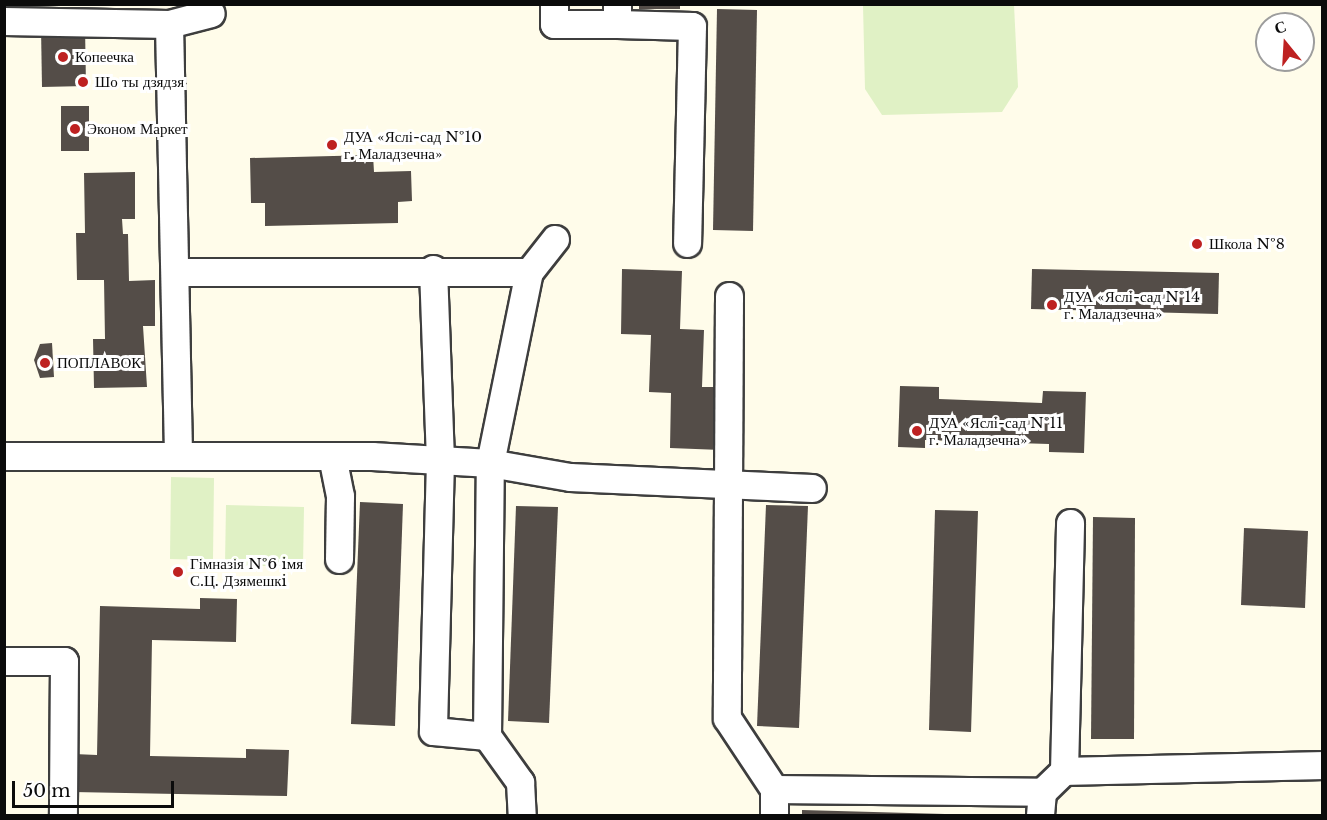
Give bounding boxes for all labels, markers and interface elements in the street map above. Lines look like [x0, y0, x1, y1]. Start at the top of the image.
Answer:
north arrow [1255, 12, 1315, 72]
text: С [1271, 15, 1289, 38]
place label: Копеечка [75, 48, 134, 66]
marker: Копеечка [56, 50, 70, 64]
place label: Шо ты дзядзя [95, 73, 184, 91]
marker: Шо ты дзядзя [76, 75, 90, 89]
place label: Эконом Маркет [87, 120, 188, 138]
marker: Эконом Маркет [68, 122, 82, 136]
place label: ДУА «Яслі-сад №10 г. Маладзечна» [344, 127, 482, 162]
marker: ДУА «Яслі-сад №10 г. Маладзечна» [325, 138, 339, 152]
place label: Школа №8 [1209, 235, 1285, 253]
marker: Школа №8 [1190, 237, 1204, 251]
place label: ДУА «Яслі-сад №14 г. Маладзечна» [1064, 287, 1200, 322]
marker: ДУА «Яслі-сад №14 г. Маладзечна» [1045, 298, 1059, 312]
place label: ПОПЛАВОК [57, 354, 141, 372]
marker: ПОПЛАВОК [38, 356, 52, 370]
place label: ДУА «Яслі-сад №11 г. Маладзечна» [929, 413, 1063, 448]
marker: ДУА «Яслі-сад №11 г. Маладзечна» [910, 424, 924, 438]
place label: Гімназія №6 iмя С.Ц. Дзямешкi [190, 554, 303, 589]
marker: Гімназія №6 iмя С.Ц. Дзямешкi [171, 565, 185, 579]
scale bar [15, 769, 177, 807]
text: 50 m [23, 780, 71, 802]

